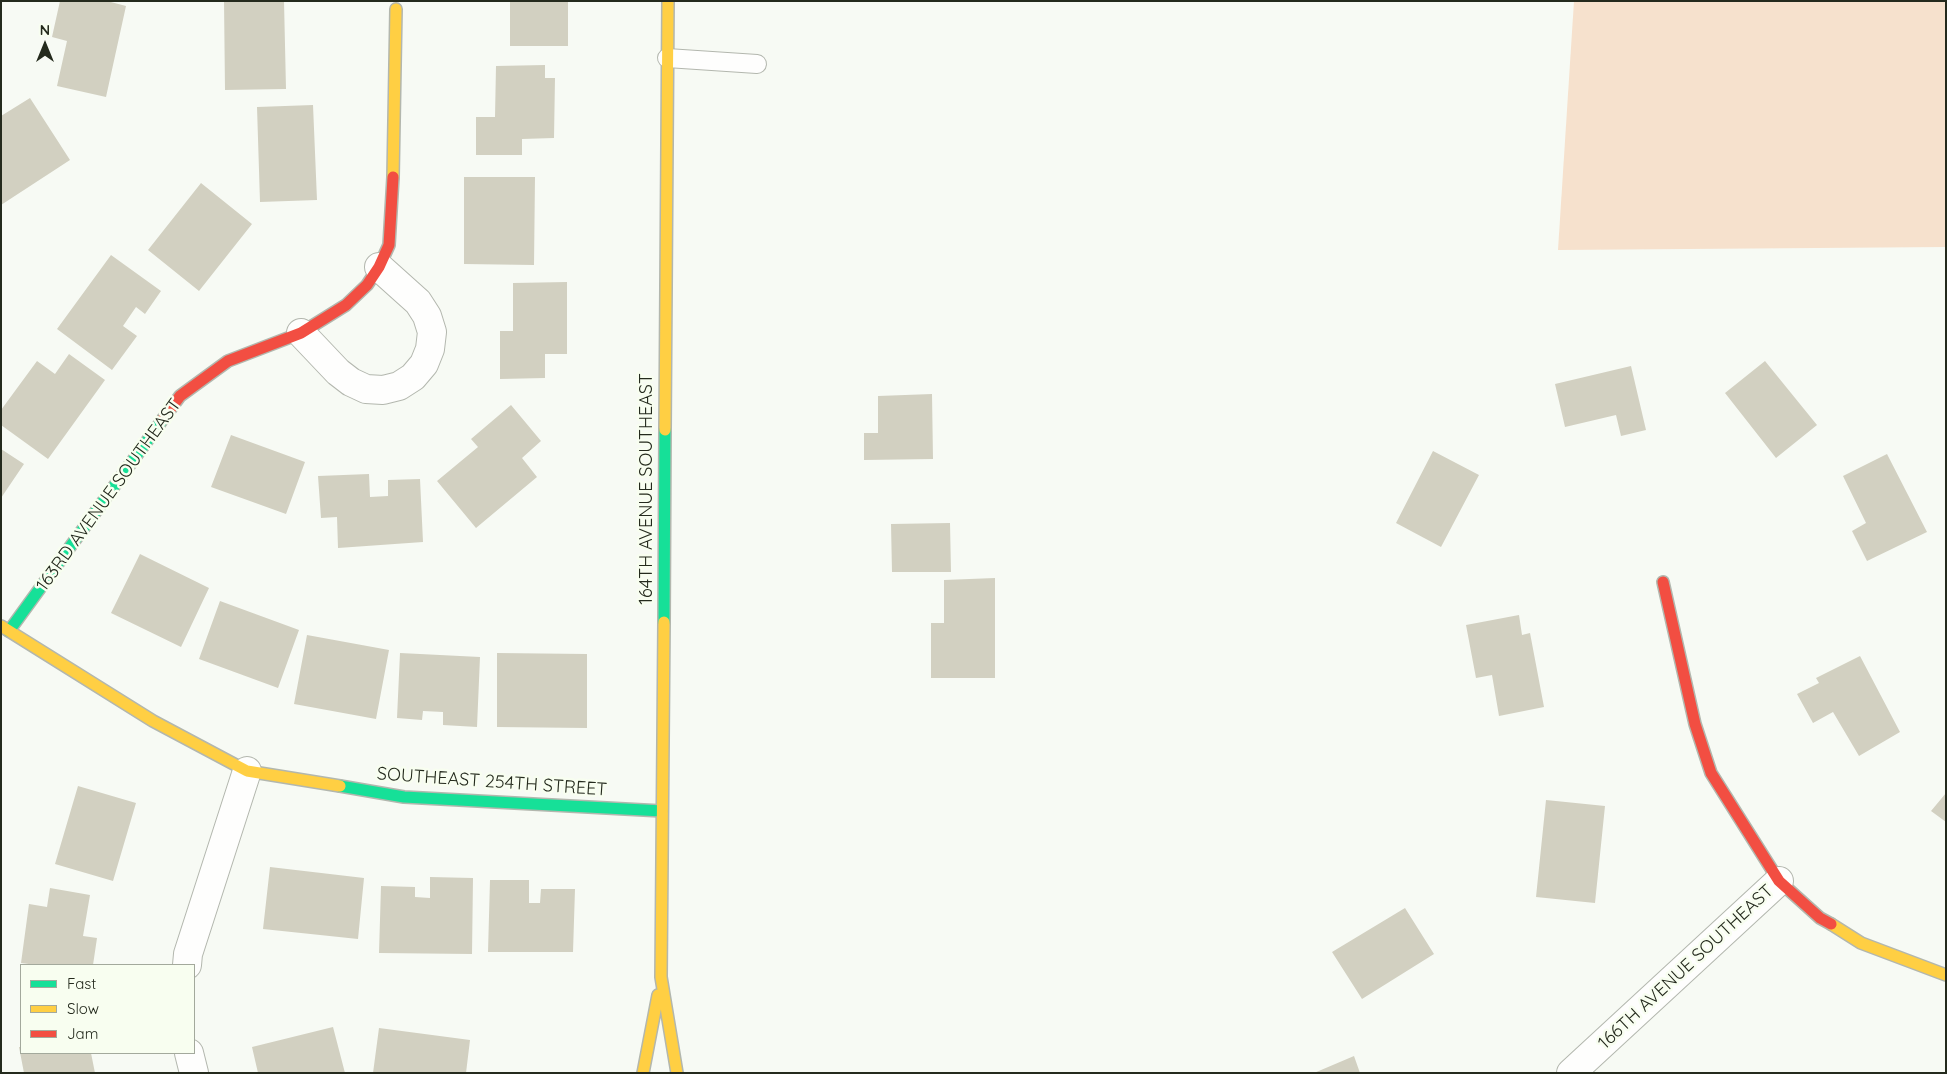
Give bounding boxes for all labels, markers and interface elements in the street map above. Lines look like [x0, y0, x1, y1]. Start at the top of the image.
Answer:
north arrow [20, 20, 70, 70]
text: N [40, 21, 50, 39]
street label: 164TH AVENUE SOUTHEAST [636, 373, 658, 605]
street label: 163RD AVENUE SOUTHEAST [32, 395, 186, 595]
street label: SOUTHEAST 254TH STREET [376, 763, 608, 801]
street label: 166TH AVENUE SOUTHEAST [1594, 880, 1778, 1054]
legend [20, 964, 195, 1054]
text: Fast [67, 974, 96, 993]
text: Slow [67, 999, 99, 1018]
text: Jam [67, 1024, 98, 1043]

